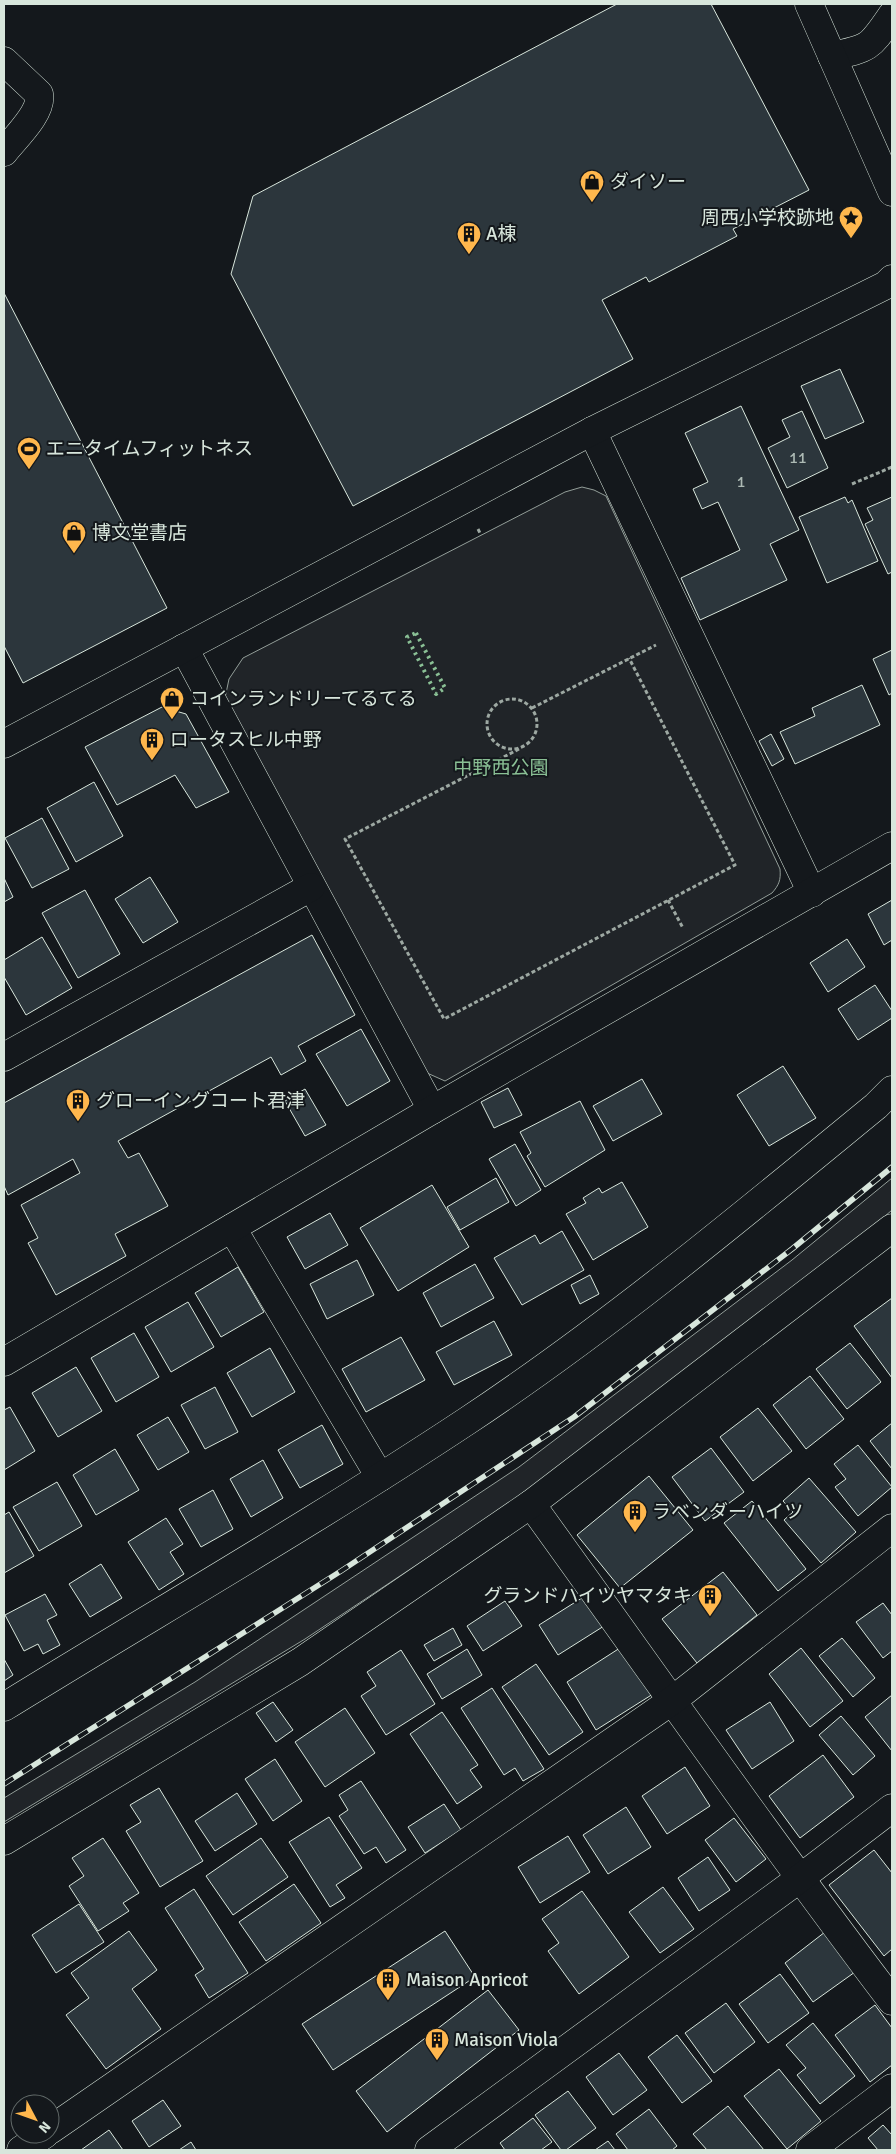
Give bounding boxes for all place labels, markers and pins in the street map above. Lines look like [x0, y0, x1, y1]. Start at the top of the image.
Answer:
shop icon: ダイソー [579, 169, 605, 203]
place label: ダイソー [610, 170, 686, 194]
place icon: 周西小学校跡地 [838, 205, 864, 239]
place label: 周西小学校跡地 [701, 206, 834, 230]
building icon: A棟 [456, 221, 482, 255]
place label: A棟 [486, 222, 517, 246]
sports icon: エニタイムフィットネス [16, 436, 42, 470]
place label: エニタイムフィットネス [46, 437, 253, 461]
shop icon: 博文堂書店 [61, 520, 87, 554]
place label: 博文堂書店 [92, 521, 187, 545]
shop icon: コインランドリーてるてる [159, 686, 185, 720]
place label: コインランドリーてるてる [190, 687, 417, 711]
building icon: ロータスヒル中野 [139, 727, 165, 761]
place label: ロータスヒル中野 [170, 728, 322, 752]
building icon: グローイングコート君津 [65, 1088, 91, 1122]
place label: グローイングコート君津 [96, 1089, 305, 1113]
building icon: ラベンダーハイツ [622, 1499, 648, 1533]
place label: ラベンダーハイツ [652, 1500, 803, 1524]
building icon: グランドハイツヤマタキ [697, 1583, 723, 1617]
place label: グランドハイツヤマタキ [483, 1584, 692, 1608]
building icon: Maison Apricot [375, 1967, 401, 2001]
place label: Maison Apricot [406, 1968, 529, 1992]
building icon: Maison Viola [424, 2027, 450, 2061]
place label: Maison Viola [454, 2028, 558, 2052]

